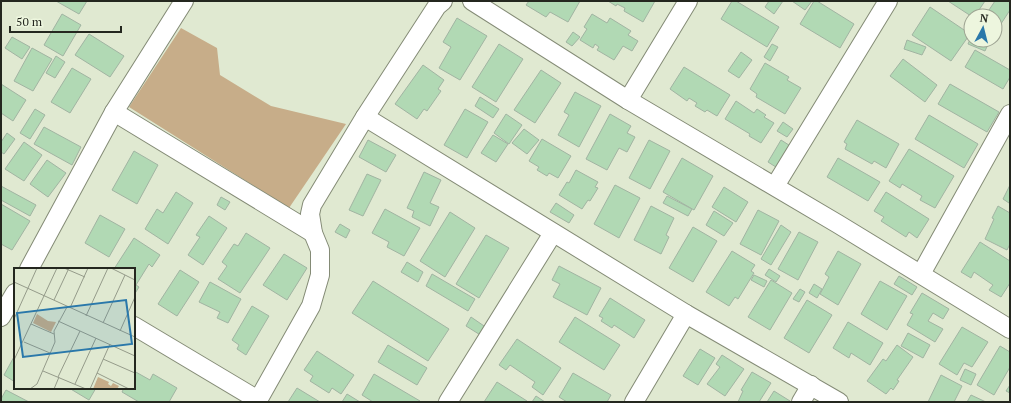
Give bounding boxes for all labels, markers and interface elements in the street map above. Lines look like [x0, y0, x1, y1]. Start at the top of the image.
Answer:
scale bar [10, 8, 121, 34]
north arrow [963, 8, 1003, 48]
text: N [979, 11, 990, 26]
text: 50 m [16, 14, 43, 29]
inset map [14, 268, 135, 389]

